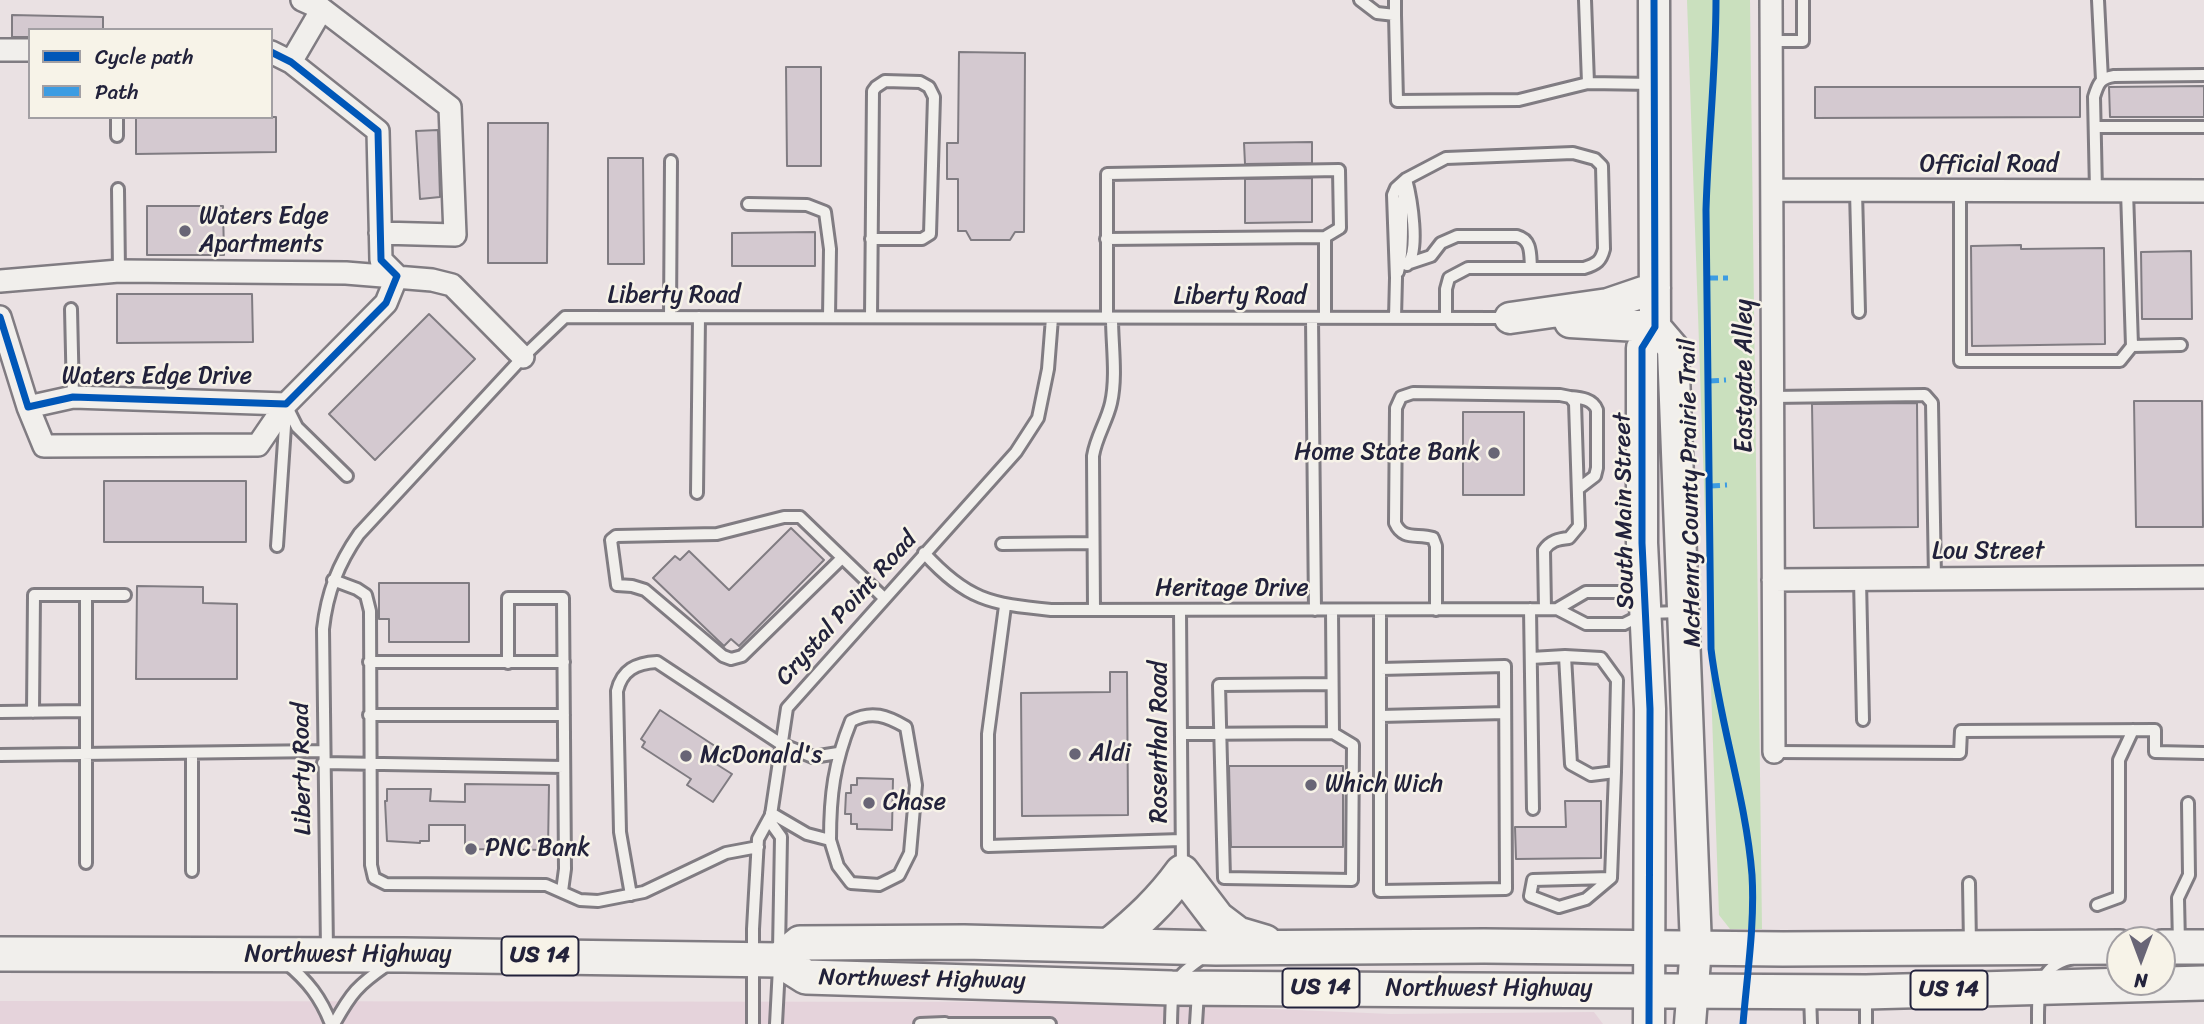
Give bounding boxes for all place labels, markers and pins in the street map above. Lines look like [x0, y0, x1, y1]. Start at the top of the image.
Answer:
place label: Waters Edge Apartments [199, 203, 329, 259]
marker: Waters Edge Apartments [177, 223, 193, 239]
place label: Home State Bank [1294, 439, 1480, 467]
marker: Home State Bank [1486, 445, 1502, 461]
place label: Aldi [1089, 740, 1131, 768]
place label: McDonald's [700, 742, 823, 770]
marker: Aldi [1067, 746, 1083, 762]
marker: McDonald's [678, 748, 694, 764]
place label: Which Wich [1325, 771, 1443, 799]
marker: Which Wich [1303, 777, 1319, 793]
place label: Chase [883, 789, 946, 817]
marker: Chase [861, 795, 877, 811]
place label: PNC Bank [485, 835, 590, 863]
marker: PNC Bank [463, 841, 479, 857]

